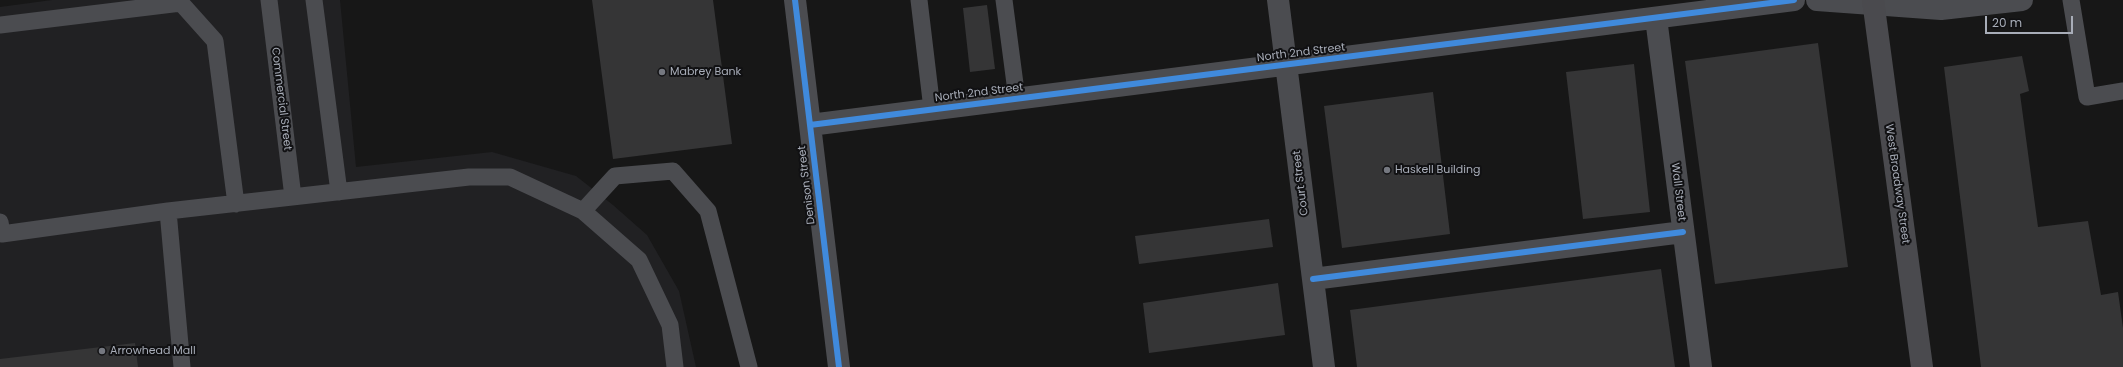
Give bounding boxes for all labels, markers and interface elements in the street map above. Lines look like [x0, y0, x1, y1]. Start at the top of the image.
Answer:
scale bar [1987, 8, 2075, 34]
text: 20 m [1992, 14, 2022, 31]
street label: North 2nd Street [1256, 41, 1346, 65]
street label: Commercial Street [268, 47, 294, 151]
place label: Mabrey Bank [670, 65, 741, 79]
marker: Mabrey Bank [657, 67, 667, 77]
street label: North 2nd Street [934, 81, 1024, 105]
street label: West Broadway Street [1882, 123, 1912, 245]
street label: Denison Street [796, 145, 818, 225]
street label: Court Street [1290, 150, 1312, 216]
street label: Wall Street [1668, 162, 1688, 222]
place label: Haskell Building [1395, 163, 1480, 177]
marker: Haskell Building [1382, 165, 1392, 175]
place label: Arrowhead Mall [110, 344, 196, 358]
marker: Arrowhead Mall [97, 346, 107, 356]

